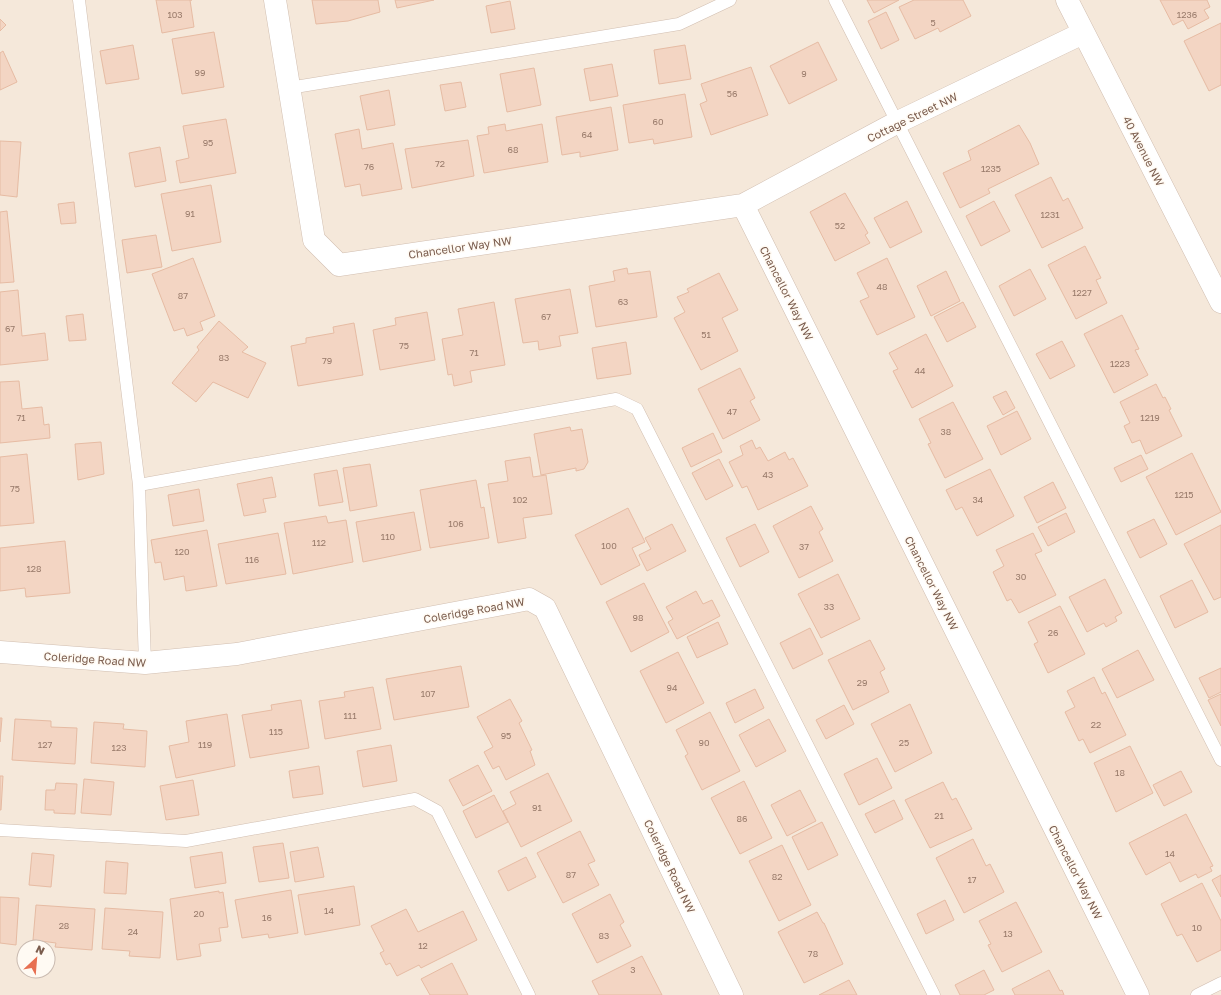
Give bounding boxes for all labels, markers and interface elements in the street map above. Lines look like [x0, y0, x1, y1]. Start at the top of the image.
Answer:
house number: 103 [167, 9, 183, 20]
house number: 1236 [1177, 9, 1197, 20]
house number: 5 [930, 17, 936, 28]
house number: 99 [195, 67, 205, 78]
house number: 9 [801, 68, 807, 79]
house number: 56 [727, 88, 737, 99]
street label: Cottage Street NW [865, 89, 960, 145]
street label: 40 Avenue NW [1121, 114, 1167, 189]
house number: 60 [652, 116, 664, 127]
house number: 64 [582, 129, 593, 140]
house number: 95 [203, 137, 213, 148]
house number: 68 [508, 144, 518, 155]
house number: 72 [435, 158, 445, 169]
house number: 76 [364, 161, 374, 172]
house number: 1235 [981, 163, 1001, 174]
house number: 91 [185, 208, 196, 219]
house number: 1231 [1040, 209, 1060, 220]
house number: 52 [835, 220, 845, 231]
street label: Chancellor Way NW [408, 233, 513, 261]
street label: Chancellor Way NW [758, 244, 817, 343]
house number: 48 [877, 281, 887, 292]
house number: 1227 [1072, 287, 1092, 298]
house number: 87 [178, 290, 188, 301]
house number: 63 [618, 296, 628, 307]
house number: 67 [541, 311, 551, 322]
house number: 67 [5, 323, 15, 334]
house number: 51 [701, 329, 711, 340]
house number: 75 [399, 340, 409, 351]
house number: 71 [469, 347, 479, 358]
house number: 83 [219, 352, 229, 363]
house number: 79 [322, 355, 332, 366]
house number: 1223 [1110, 358, 1130, 369]
house number: 44 [915, 365, 926, 376]
house number: 47 [727, 406, 737, 417]
house number: 71 [16, 412, 26, 423]
house number: 1219 [1140, 412, 1160, 423]
house number: 38 [941, 426, 951, 437]
house number: 43 [763, 469, 773, 480]
house number: 75 [10, 483, 20, 494]
house number: 1215 [1174, 489, 1194, 500]
house number: 102 [512, 494, 528, 505]
house number: 34 [973, 494, 984, 505]
house number: 106 [448, 518, 464, 529]
house number: 110 [381, 531, 396, 542]
street label: Chancellor Way NW [903, 534, 962, 633]
house number: 112 [312, 537, 326, 548]
house number: 100 [601, 540, 617, 551]
house number: 37 [799, 541, 809, 552]
house number: 120 [174, 546, 190, 557]
house number: 116 [245, 554, 259, 565]
house number: 128 [26, 563, 42, 574]
house number: 30 [1016, 571, 1027, 582]
street label: Coleridge Road NW [422, 595, 526, 625]
house number: 33 [824, 601, 834, 612]
house number: 98 [633, 612, 643, 623]
house number: 26 [1048, 627, 1058, 638]
street label: Coleridge Road NW [43, 649, 147, 669]
house number: 29 [857, 677, 867, 688]
house number: 94 [667, 682, 678, 693]
house number: 107 [421, 688, 436, 699]
house number: 111 [343, 710, 357, 721]
house number: 22 [1091, 719, 1101, 730]
house number: 115 [269, 726, 283, 737]
house number: 95 [501, 730, 511, 741]
house number: 90 [698, 737, 710, 748]
house number: 25 [899, 737, 909, 748]
house number: 127 [38, 739, 52, 750]
house number: 119 [198, 739, 212, 750]
house number: 123 [112, 742, 126, 753]
house number: 18 [1115, 767, 1125, 778]
house number: 91 [532, 802, 543, 813]
house number: 21 [934, 810, 944, 821]
house number: 86 [737, 813, 747, 824]
street label: Coleridge Road NW [642, 817, 698, 915]
street label: Chancellor Way NW [1047, 823, 1106, 922]
house number: 14 [1165, 848, 1175, 859]
house number: 87 [566, 869, 576, 880]
house number: 82 [772, 871, 782, 882]
house number: 17 [967, 874, 977, 885]
house number: 14 [324, 905, 334, 916]
house number: 20 [194, 908, 205, 919]
house number: 16 [262, 912, 272, 923]
house number: 28 [59, 920, 69, 931]
house number: 10 [1192, 922, 1202, 933]
house number: 24 [128, 926, 139, 937]
house number: 13 [1003, 928, 1013, 939]
house number: 83 [599, 930, 609, 941]
north arrow [16, 939, 56, 979]
house number: 12 [418, 940, 428, 951]
text: N [34, 942, 47, 957]
house number: 78 [808, 948, 818, 959]
house number: 3 [630, 964, 636, 975]

